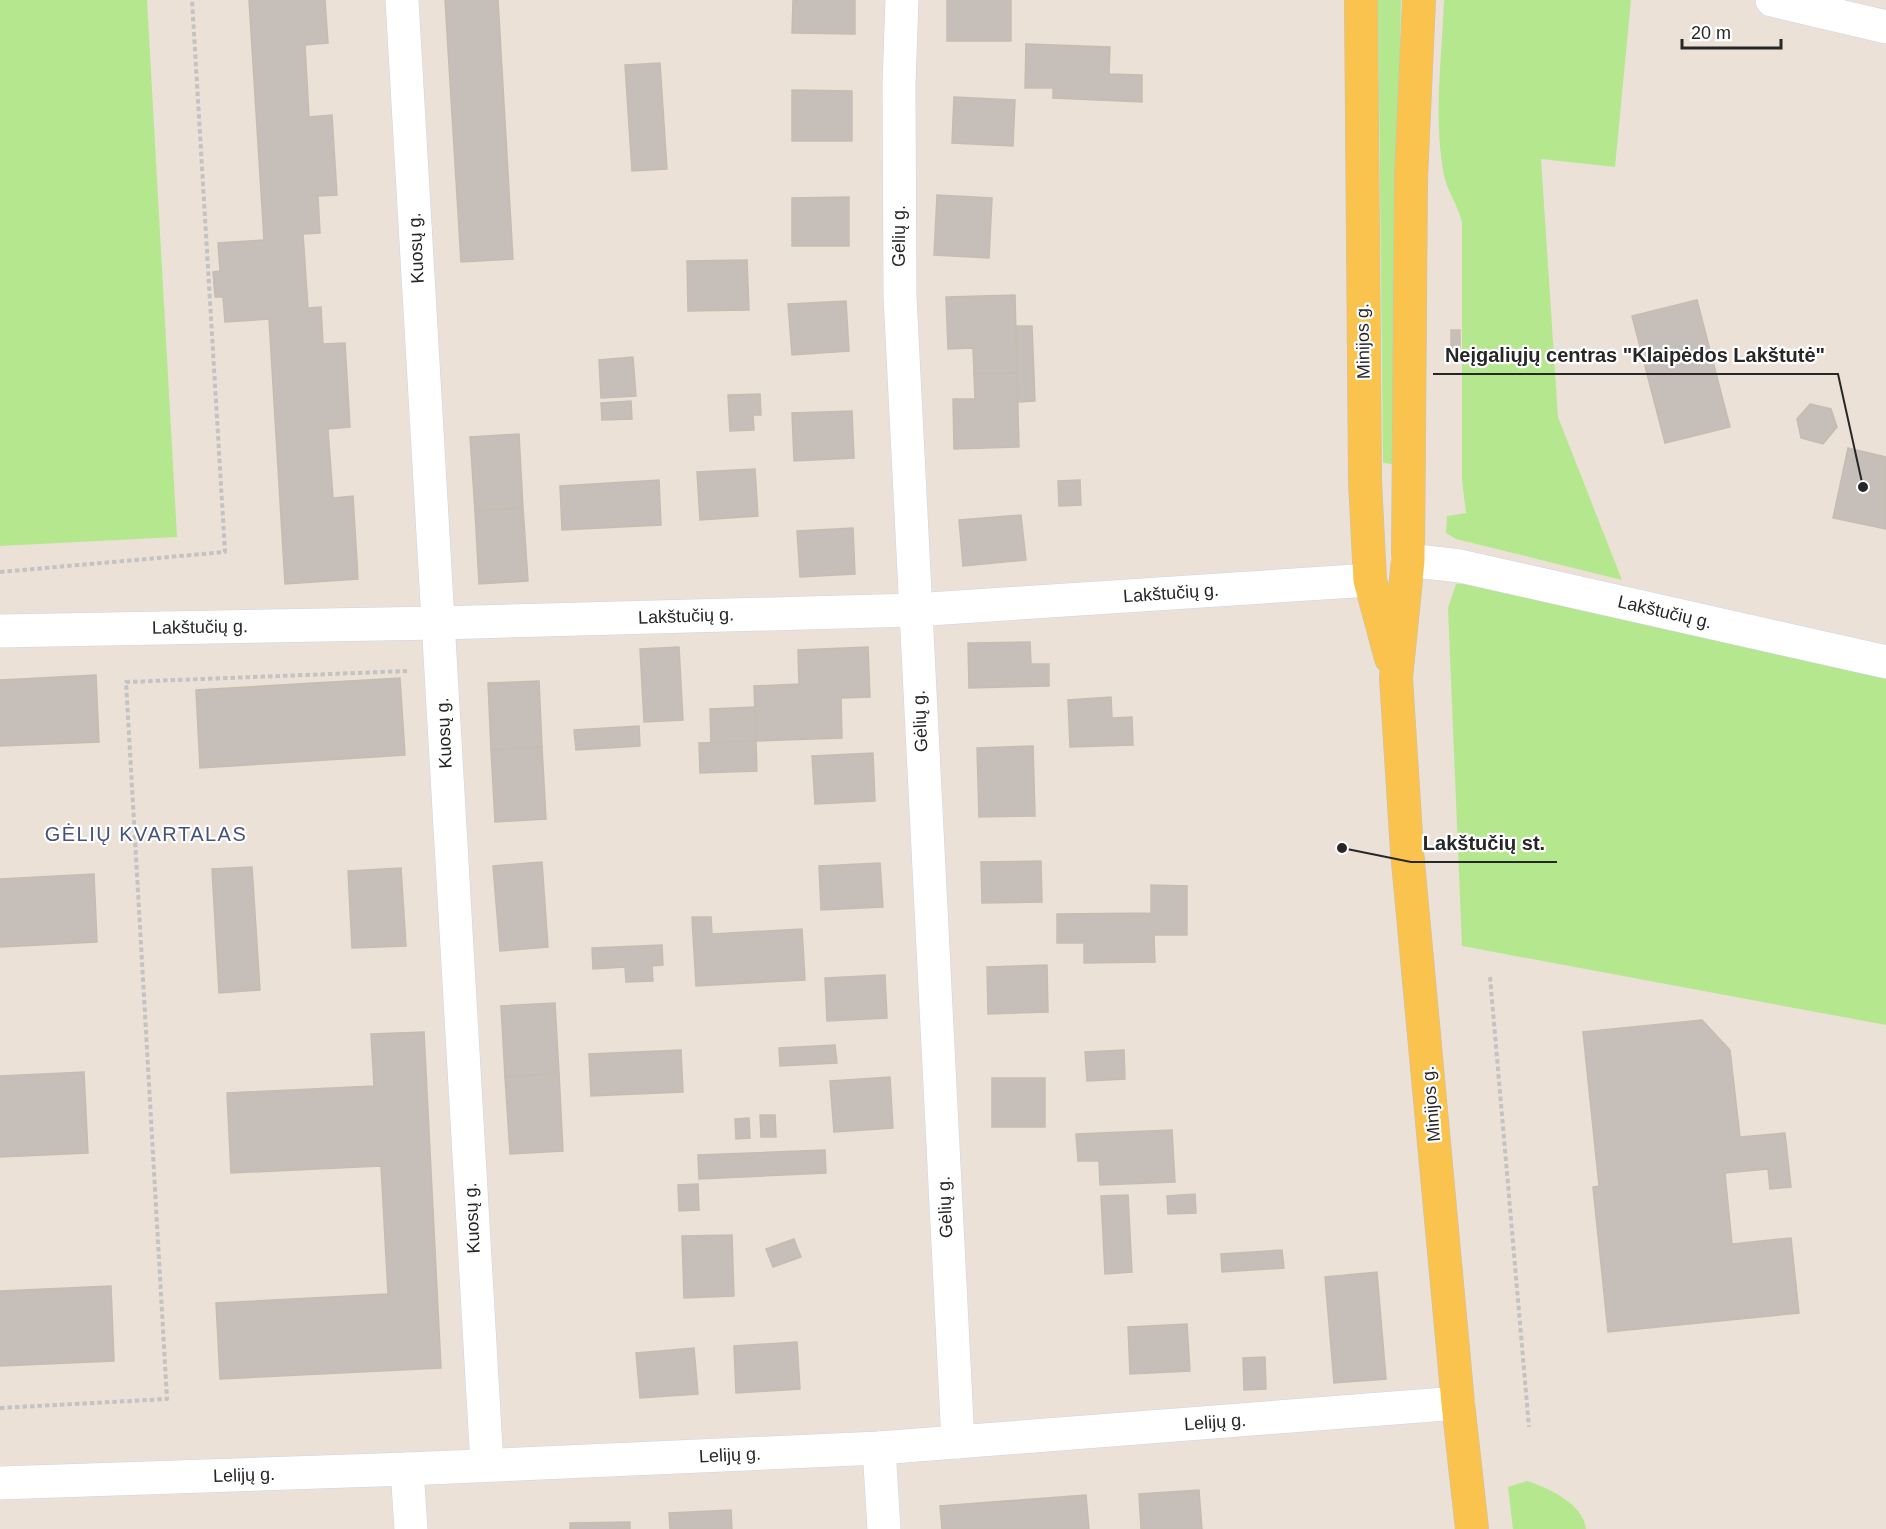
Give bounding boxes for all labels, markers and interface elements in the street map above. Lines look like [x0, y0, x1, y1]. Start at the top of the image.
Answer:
scale bar [1682, 12, 1781, 50]
text: 20 m [1691, 23, 1731, 43]
street label: Gėlių g. [889, 205, 909, 267]
street label: Kuosų g. [404, 212, 428, 284]
street label: Minijos g. [1352, 303, 1374, 379]
callout: Neįgaliųjų centras "Klaipėdos Lakštutė" [1433, 336, 1838, 374]
text: Neįgaliųjų centras "Klaipėdos Lakštutė" [1445, 344, 1825, 366]
street label: Lakštučių g. [1122, 580, 1220, 606]
street label: Lakštučių g. [1616, 591, 1714, 633]
street label: Lakštučių g. [638, 604, 734, 628]
street label: Lakštučių g. [152, 616, 248, 638]
street label: Gėlių g. [908, 689, 932, 753]
street label: Kuosų g. [432, 697, 456, 769]
district label: GĖLIŲ KVARTALAS [45, 823, 247, 845]
callout: Lakštučių st. [1411, 824, 1557, 862]
text: Lakštučių st. [1423, 832, 1545, 854]
street label: Minijos g. [1418, 1065, 1444, 1143]
street label: Gėlių g. [933, 1175, 957, 1239]
street label: Kuosų g. [460, 1182, 484, 1254]
street label: Lelijų g. [1183, 1410, 1247, 1434]
street label: Lelijų g. [698, 1443, 762, 1467]
street label: Lelijų g. [213, 1464, 275, 1486]

